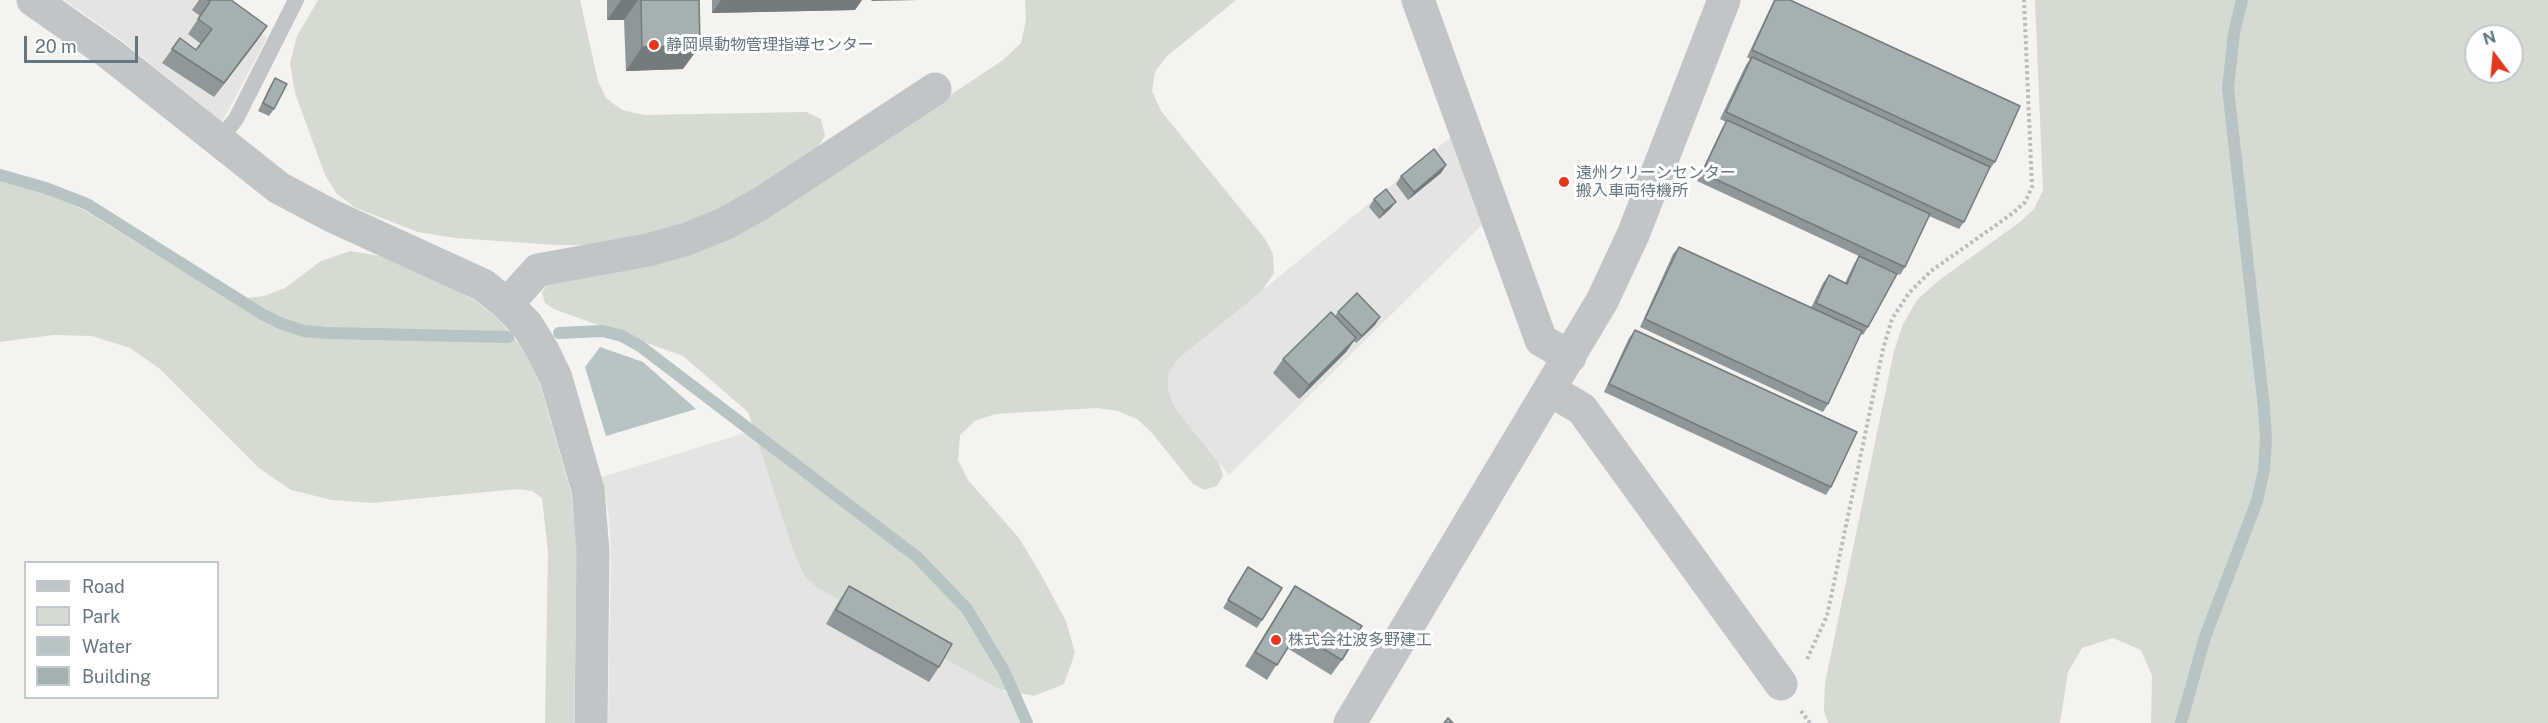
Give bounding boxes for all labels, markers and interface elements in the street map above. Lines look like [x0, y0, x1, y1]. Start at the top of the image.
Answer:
scale bar [27, 24, 141, 62]
north arrow [2464, 24, 2524, 84]
text: N [2481, 27, 2498, 49]
place label: 静岡県動物管理指導センター [666, 35, 874, 55]
text: 20 m [35, 36, 77, 57]
marker: 静岡県動物管理指導センター [647, 38, 661, 52]
place label: 遠州クリーンセンター 搬入車両待機所 [1576, 163, 1736, 201]
marker: 遠州クリーンセンター 搬入車両待機所 [1557, 175, 1571, 189]
legend [24, 561, 219, 699]
text: Road [82, 576, 125, 597]
text: Park [82, 606, 120, 627]
place label: 株式会社波多野建工 [1288, 630, 1432, 650]
marker: 株式会社波多野建工 [1269, 633, 1283, 647]
text: Water [82, 636, 132, 657]
text: Building [82, 666, 151, 687]

